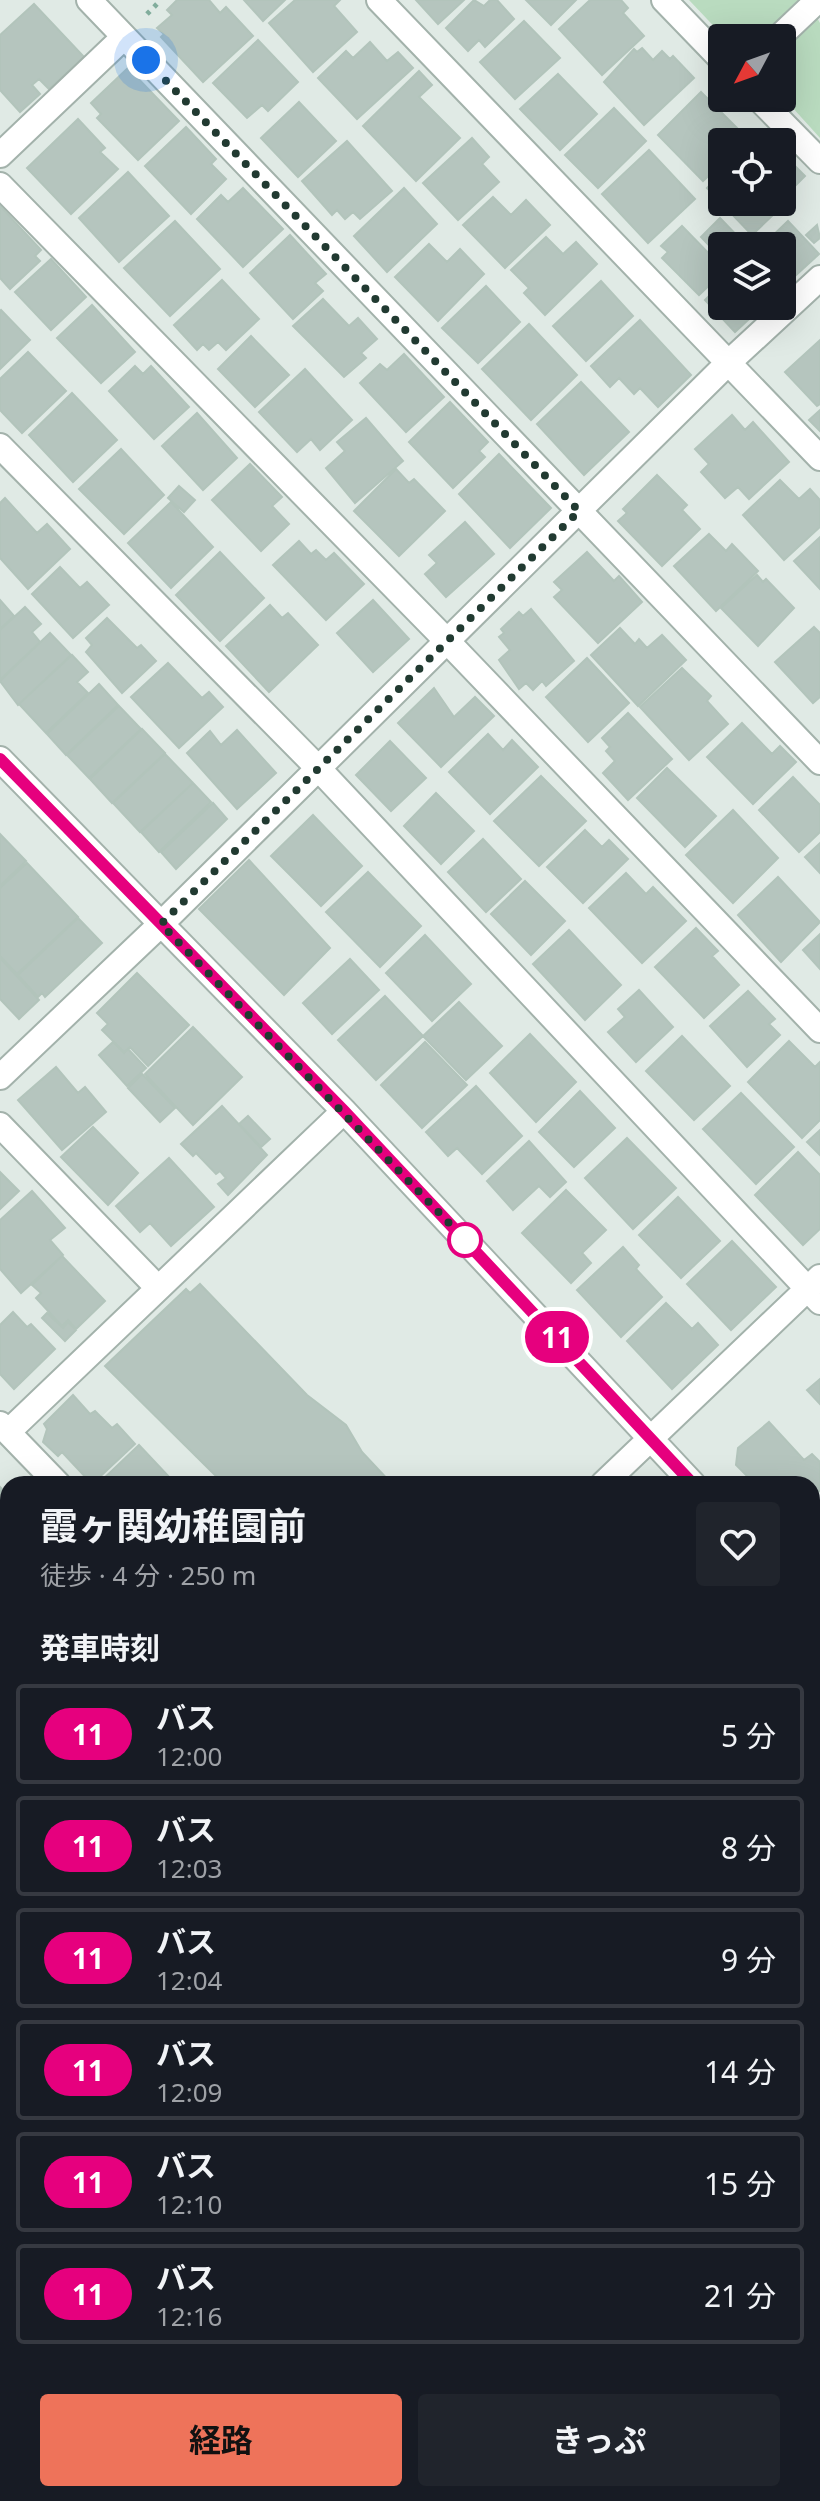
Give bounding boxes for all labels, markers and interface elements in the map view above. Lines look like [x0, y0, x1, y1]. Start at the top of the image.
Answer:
north arrow [708, 24, 796, 112]
map controls [708, 24, 796, 320]
your location [126, 40, 166, 80]
button: locate [708, 128, 796, 216]
button: layers [708, 232, 796, 320]
unlabelled marker [448, 1223, 482, 1257]
line badge: 11 [521, 1311, 593, 1363]
text: 11 [541, 1318, 573, 1356]
text: 霞ヶ関幼稚園前 [40, 1499, 306, 1551]
button: heart [696, 1502, 780, 1586]
text: 徒歩 · 4 分 · 250 m [40, 1557, 256, 1593]
text: 発車時刻 [40, 1627, 160, 1668]
text: バス [156, 1697, 216, 1738]
text: 11 [72, 1715, 104, 1753]
text: 5 分 [721, 1715, 776, 1756]
text: 12:00 [156, 1738, 222, 1774]
text: バス [156, 1809, 216, 1850]
text: 11 [72, 1827, 104, 1865]
text: 8 分 [721, 1827, 776, 1868]
text: 12:03 [156, 1850, 222, 1886]
text: バス [156, 1921, 216, 1962]
text: 11 [72, 1939, 104, 1977]
text: 9 分 [721, 1939, 776, 1980]
text: 12:04 [156, 1962, 222, 1998]
text: バス [156, 2033, 216, 2074]
text: 11 [72, 2051, 104, 2089]
text: 14 分 [704, 2051, 776, 2092]
text: 12:09 [156, 2074, 222, 2110]
text: バス [156, 2145, 216, 2186]
text: 11 [72, 2163, 104, 2201]
text: 15 分 [704, 2163, 776, 2204]
text: 12:10 [156, 2186, 222, 2222]
text: バス [156, 2257, 216, 2298]
text: 11 [72, 2275, 104, 2313]
text: 21 分 [704, 2275, 776, 2316]
text: 12:16 [156, 2298, 222, 2334]
button: 経路 [40, 2394, 402, 2486]
button: きっぷ [418, 2394, 780, 2486]

